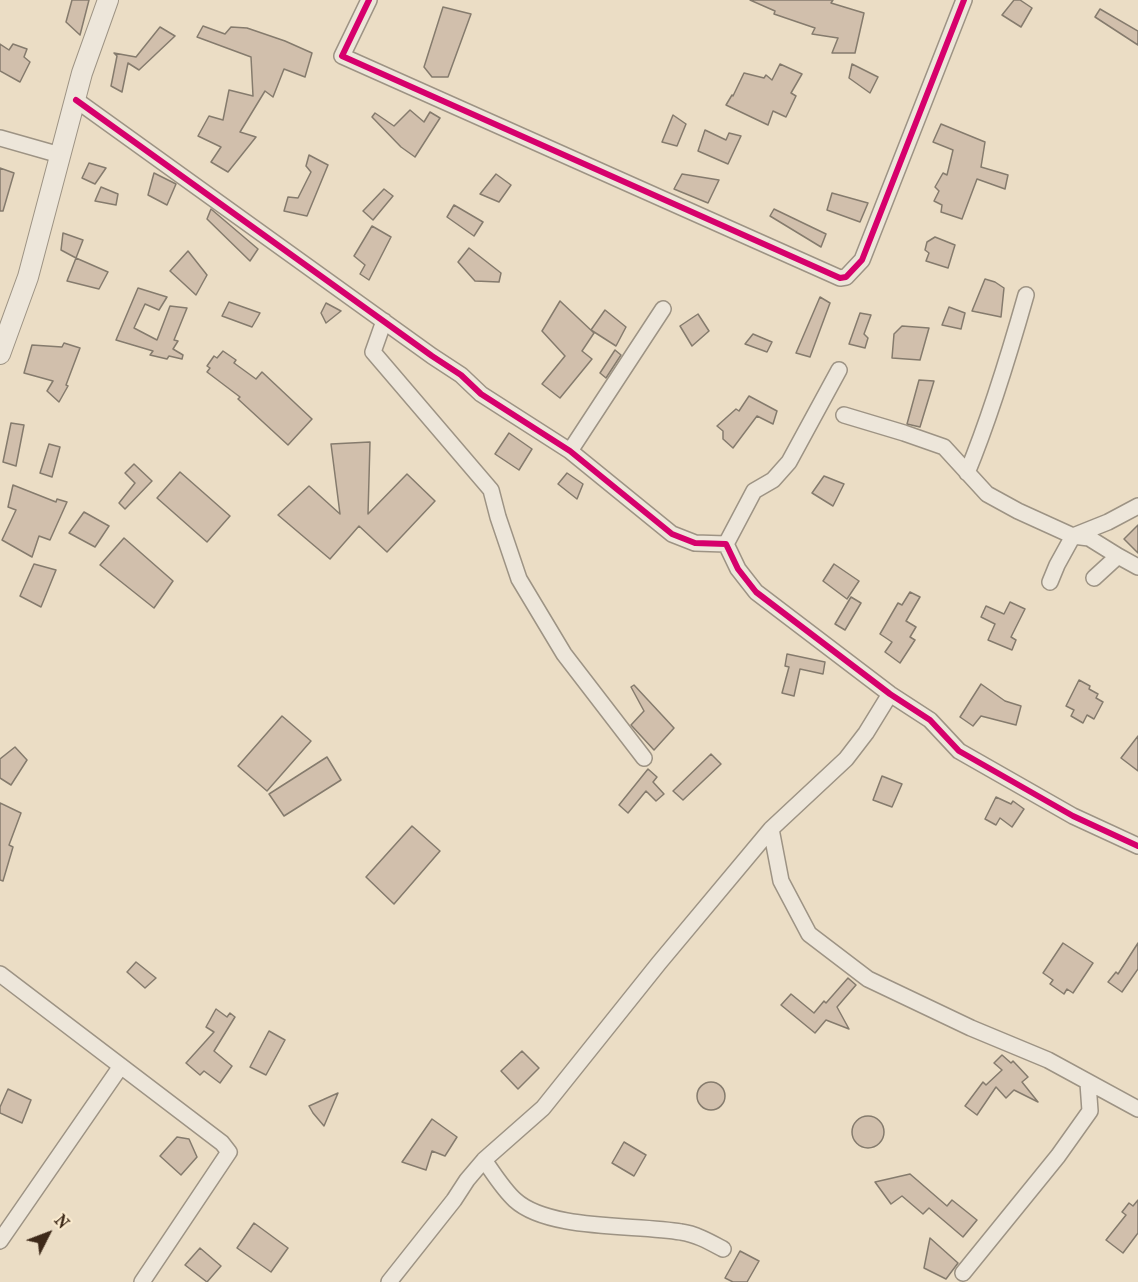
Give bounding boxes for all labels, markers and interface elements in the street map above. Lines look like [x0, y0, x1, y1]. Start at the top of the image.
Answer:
north arrow [18, 1204, 78, 1264]
text: N [51, 1211, 73, 1232]

